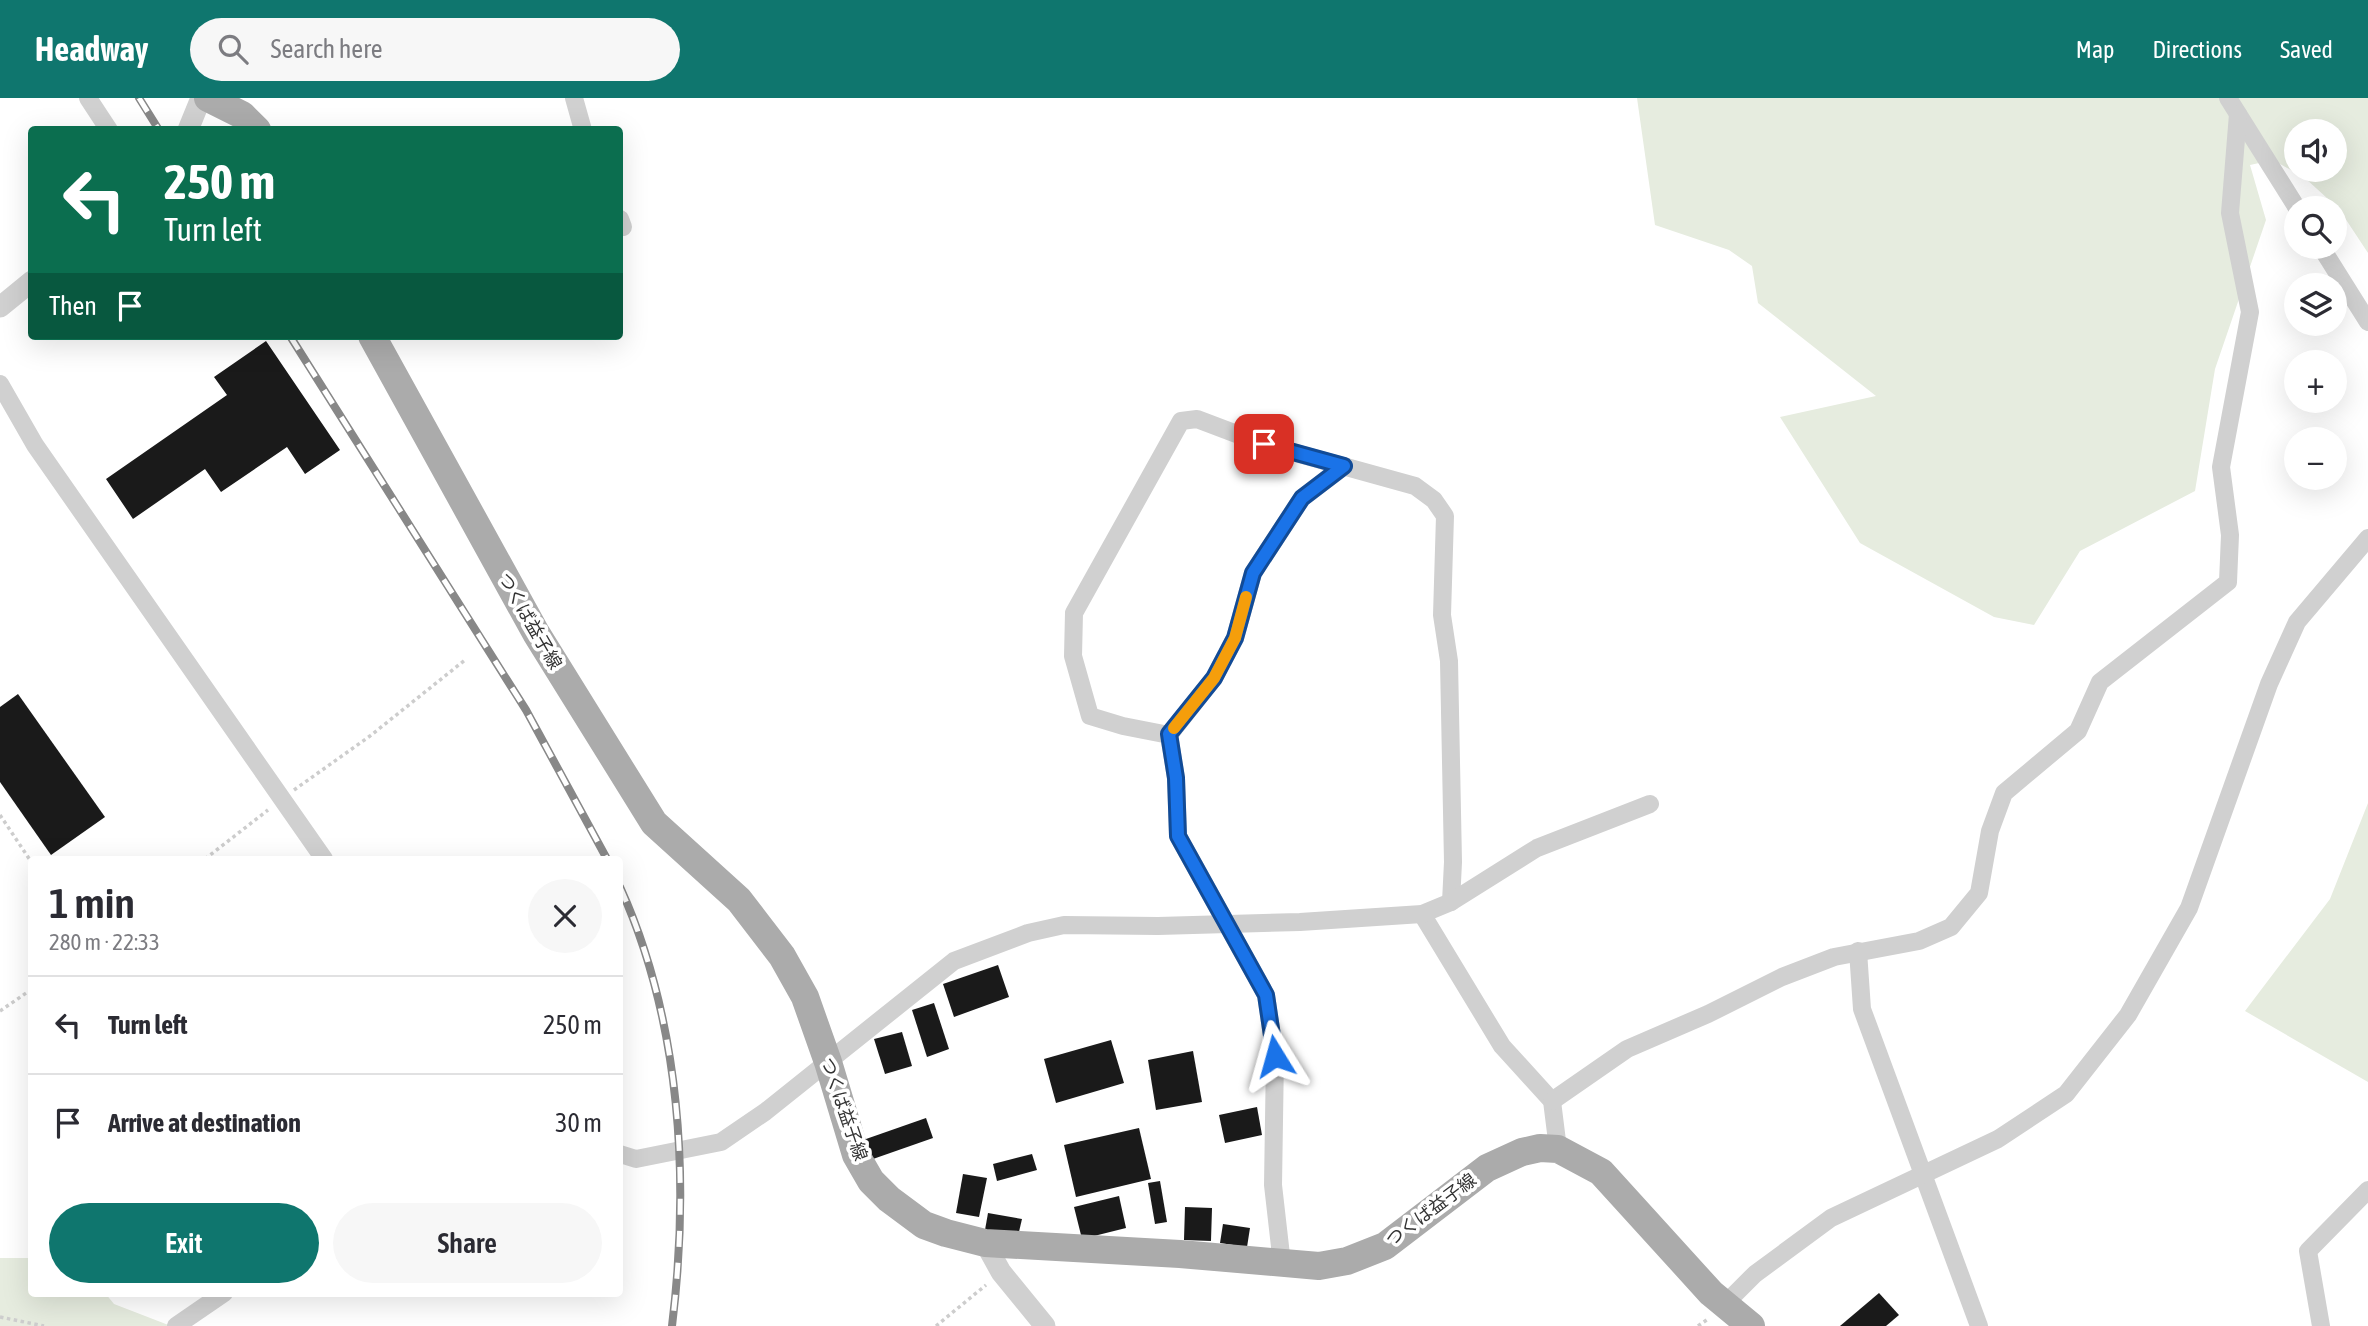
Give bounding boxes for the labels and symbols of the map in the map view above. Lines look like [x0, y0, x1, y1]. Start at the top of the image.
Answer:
pin [1234, 414, 1294, 474]
street label: つくば益子線 [494, 569, 567, 673]
position arrow [1238, 1019, 1312, 1093]
street label: つくば益子線 [817, 1054, 872, 1163]
street label: つくば益子線 [1381, 1169, 1480, 1250]

